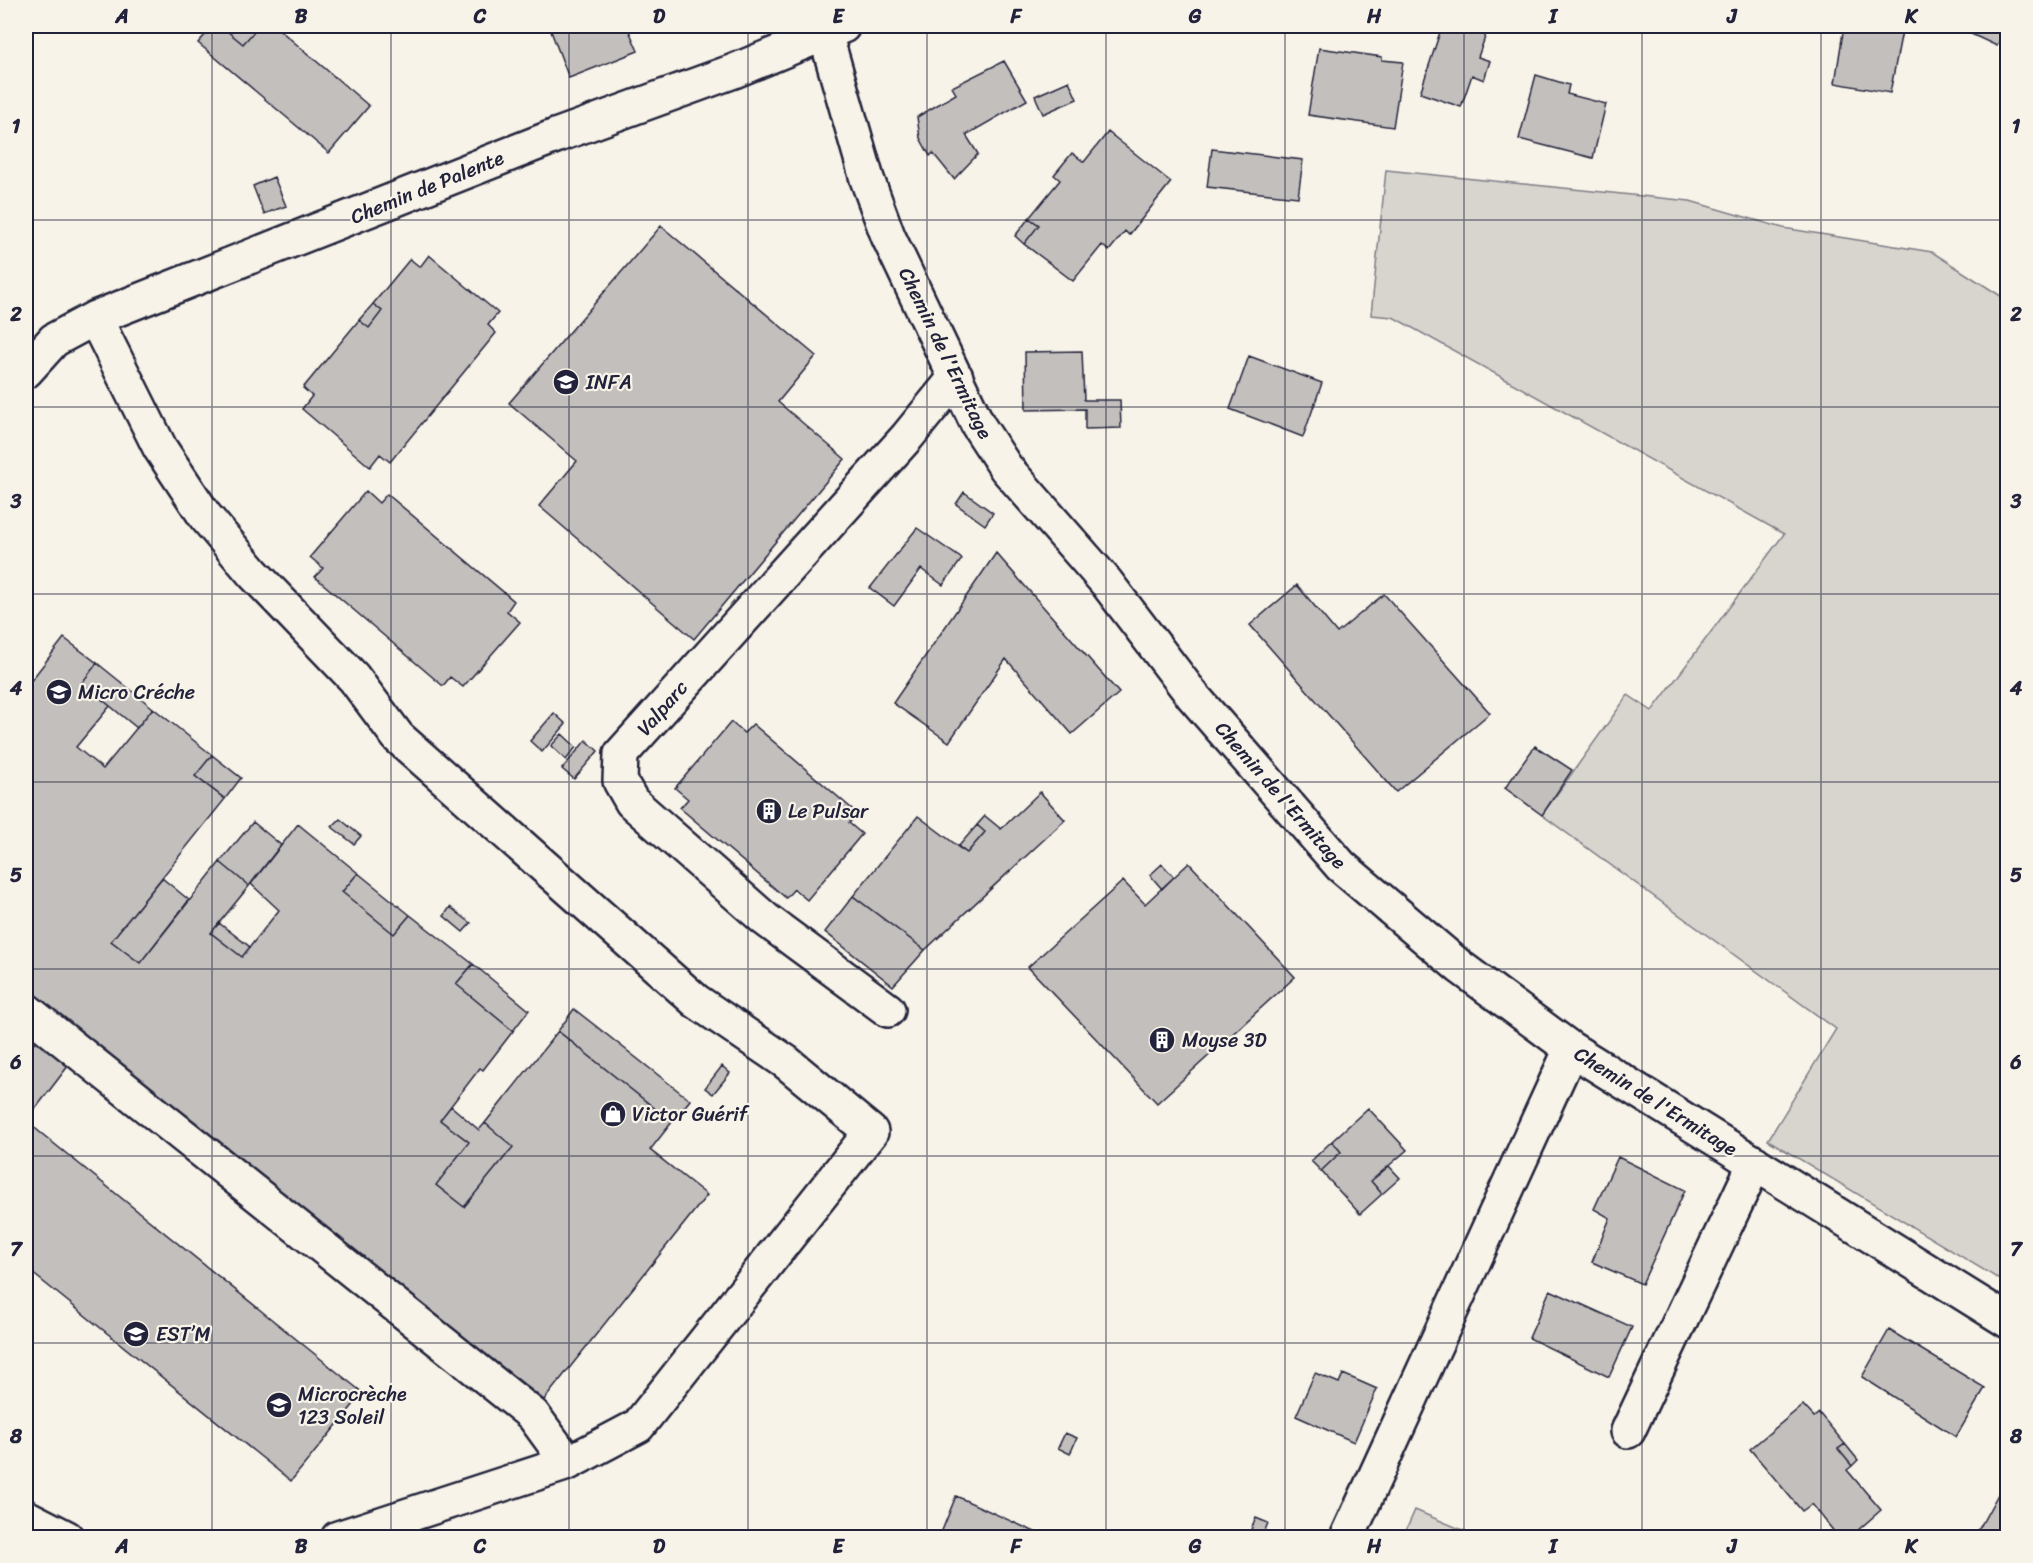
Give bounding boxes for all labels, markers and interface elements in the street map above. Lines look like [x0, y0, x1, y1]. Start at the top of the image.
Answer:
text: A [114, 0, 129, 34]
text: B [295, 0, 308, 34]
text: C [473, 0, 487, 34]
text: D [653, 0, 666, 34]
text: E [832, 0, 845, 34]
text: F [1010, 0, 1023, 34]
text: G [1188, 0, 1202, 34]
text: H [1366, 0, 1382, 34]
text: I [1548, 0, 1559, 34]
text: J [1726, 0, 1738, 34]
text: K [1904, 0, 1919, 34]
text: 1 [12, 109, 21, 144]
text: 1 [2012, 109, 2021, 144]
street label: Chemin de Palente [345, 141, 510, 234]
street label: Chemin de l'Ermitage [889, 261, 1003, 445]
text: 2 [9, 297, 22, 332]
text: 2 [2009, 297, 2022, 332]
place label: INFA [585, 365, 632, 400]
school or university icon: INFA [551, 367, 581, 397]
text: 3 [10, 484, 22, 519]
text: 3 [2010, 484, 2022, 519]
text: 4 [9, 671, 23, 706]
text: 4 [2009, 671, 2023, 706]
street label: Valparc [628, 672, 697, 744]
place label: Micro Créche [78, 675, 195, 710]
school or university icon: Micro Créche [44, 677, 74, 707]
street label: Chemin de l'Ermitage [1206, 713, 1356, 878]
place label: Le Pulsar [788, 794, 869, 829]
building icon: Le Pulsar [754, 796, 784, 826]
text: 5 [10, 858, 22, 893]
text: 5 [2010, 858, 2022, 893]
place label: Moyse 3D [1182, 1023, 1267, 1058]
building icon: Moyse 3D [1147, 1025, 1177, 1055]
street label: Chemin de l'Ermitage [1567, 1037, 1745, 1166]
text: 6 [9, 1045, 22, 1080]
text: 6 [2009, 1045, 2022, 1080]
place label: Victor Guérif [632, 1097, 750, 1132]
shop icon: Victor Guérif [598, 1099, 628, 1129]
text: 7 [10, 1232, 23, 1267]
text: 7 [2010, 1232, 2023, 1267]
place label: EST’M [156, 1317, 210, 1352]
school or university icon: EST’M [121, 1319, 151, 1349]
place label: Microcrèche 123 Soleil [298, 1377, 407, 1435]
school or university icon: Microcrèche 123 Soleil [264, 1390, 294, 1420]
text: 8 [9, 1419, 23, 1454]
text: 8 [2009, 1419, 2023, 1454]
text: A [114, 1529, 129, 1563]
text: B [295, 1529, 308, 1563]
text: C [473, 1529, 487, 1563]
text: D [653, 1529, 666, 1563]
text: E [832, 1529, 845, 1563]
text: F [1010, 1529, 1023, 1563]
text: G [1188, 1529, 1202, 1563]
text: H [1366, 1529, 1382, 1563]
text: I [1548, 1529, 1559, 1563]
text: J [1726, 1529, 1738, 1563]
text: K [1904, 1529, 1919, 1563]

